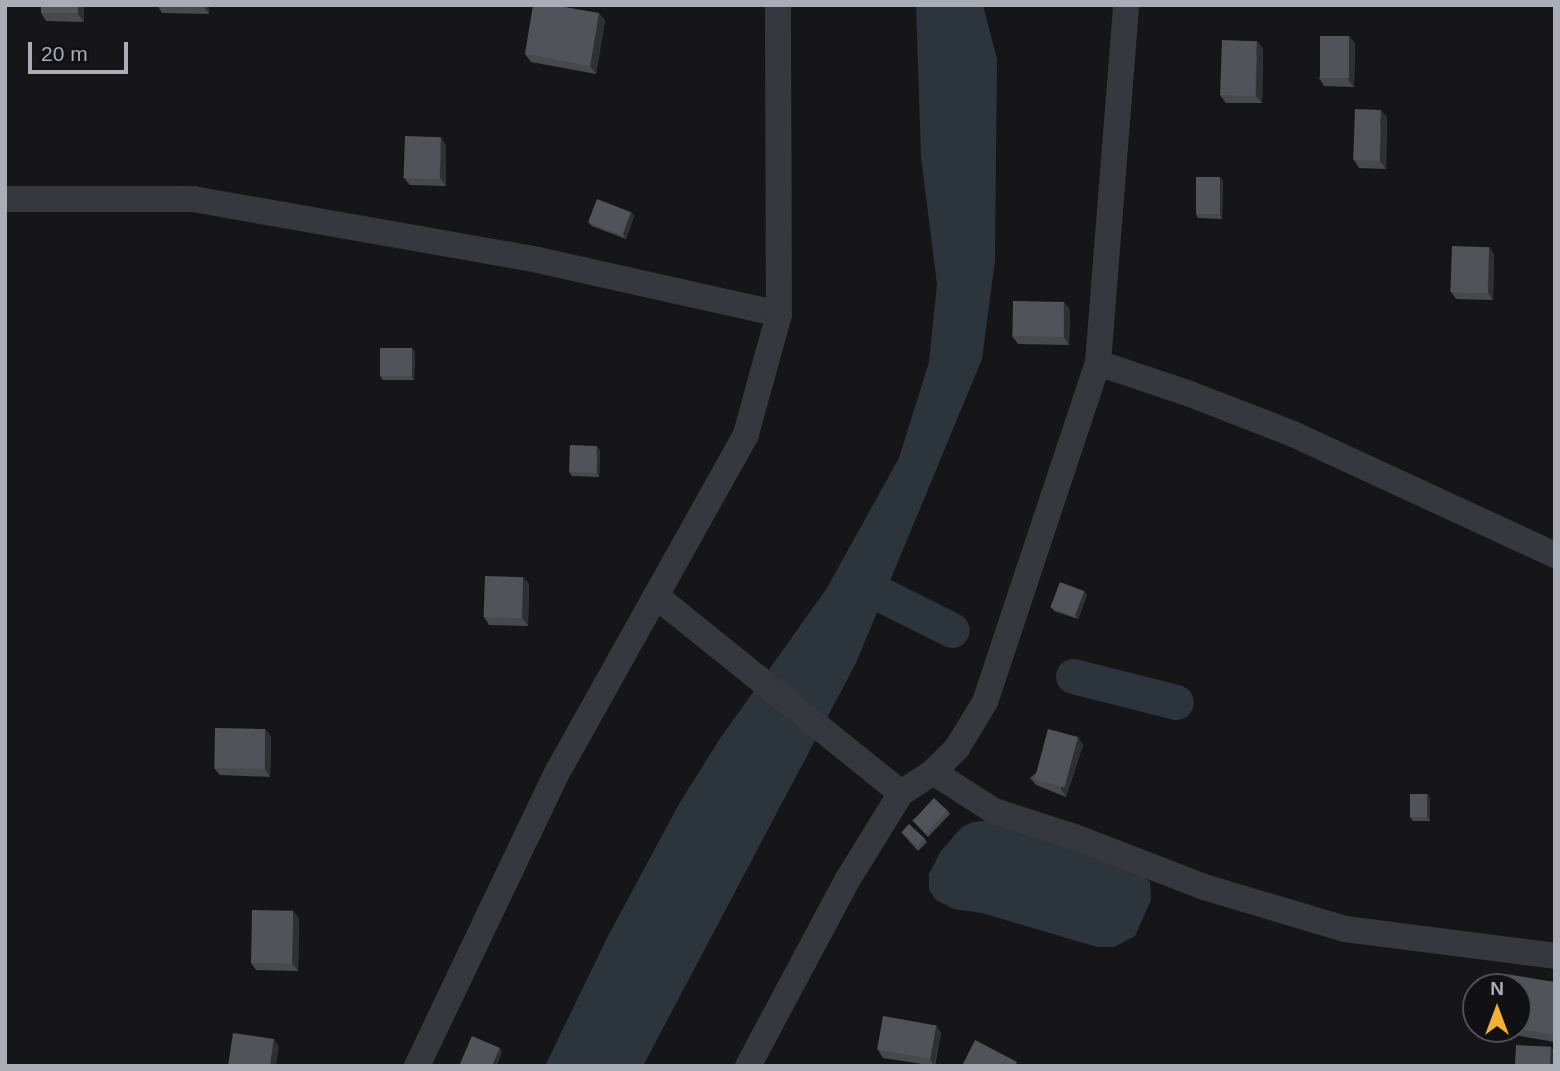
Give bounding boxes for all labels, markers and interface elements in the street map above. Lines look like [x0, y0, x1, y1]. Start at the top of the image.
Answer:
scale bar [32, 28, 131, 72]
text: 20 m [41, 42, 88, 65]
north arrow [1462, 973, 1532, 1043]
text: N [1490, 978, 1504, 999]

